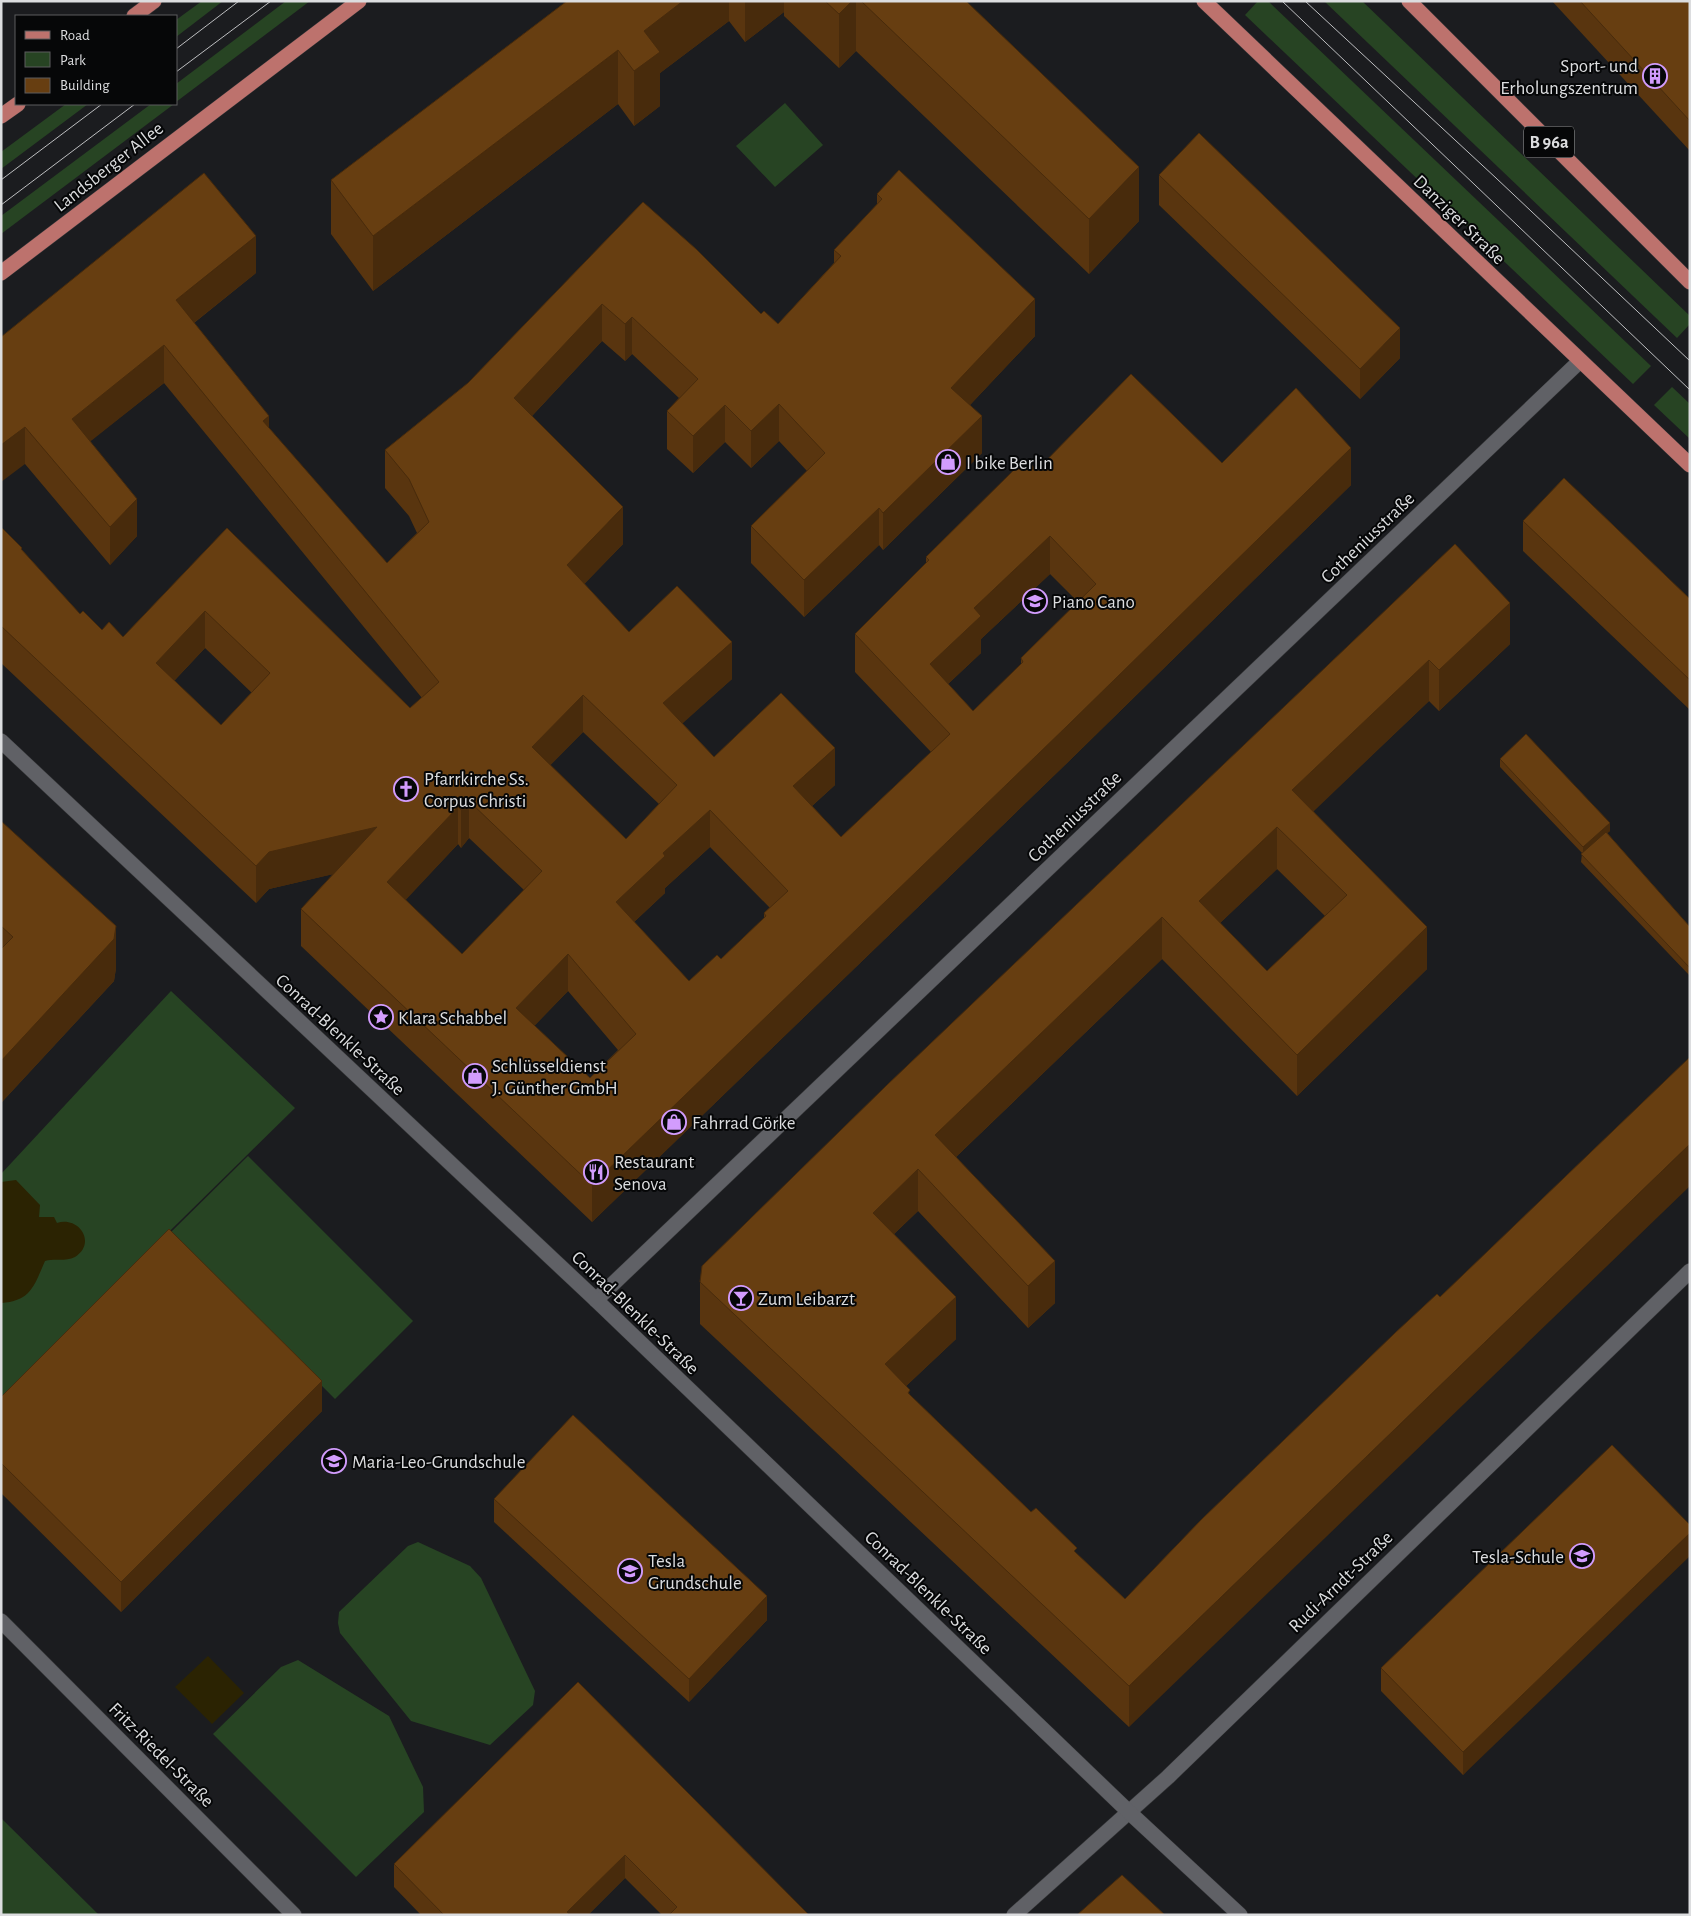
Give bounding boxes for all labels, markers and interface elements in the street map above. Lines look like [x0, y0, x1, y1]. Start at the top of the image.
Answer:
legend [15, 15, 178, 105]
text: Road [60, 28, 90, 43]
text: Park [60, 53, 86, 68]
place label: Sport- und Erholungszentrum [1500, 57, 1638, 98]
building icon: Sport- und Erholungszentrum [1642, 63, 1668, 89]
text: Building [60, 78, 110, 93]
street label: Landsberger Allee [51, 119, 167, 216]
road number: B 96a [1524, 126, 1574, 158]
street label: Danziger Straße [1409, 172, 1509, 268]
shop icon: I bike Berlin [935, 449, 961, 475]
place label: I bike Berlin [966, 454, 1053, 473]
street label: Cotheniusstraße [1318, 489, 1418, 587]
school or university icon: Piano Cano [1022, 588, 1048, 614]
place label: Piano Cano [1052, 593, 1135, 612]
street label: Cotheniusstraße [1025, 768, 1125, 866]
place label: Pfarrkirche Ss. Corpus Christi [424, 770, 529, 811]
church icon: Pfarrkirche Ss. Corpus Christi [393, 776, 419, 802]
street label: Conrad-Blenkle-Straße [272, 971, 408, 1100]
place icon: Klara Schabbel [368, 1004, 394, 1030]
place label: Klara Schabbel [398, 1009, 507, 1028]
place label: Schlüsseldienst J. Günther GmbH [492, 1057, 618, 1098]
shop icon: Schlüsseldienst J. Günther GmbH [462, 1063, 488, 1089]
shop icon: Fahrrad Görke [661, 1109, 687, 1135]
place label: Fahrrad Görke [692, 1114, 795, 1133]
place label: Restaurant Senova [614, 1153, 694, 1194]
restaurant icon: Restaurant Senova [583, 1159, 609, 1185]
street label: Conrad-Blenkle-Straße [568, 1248, 702, 1378]
bar icon: Zum Leibarzt [728, 1285, 754, 1311]
place label: Zum Leibarzt [758, 1290, 855, 1309]
school or university icon: Maria-Leo-Grundschule [321, 1448, 347, 1474]
place label: Maria-Leo-Grundschule [352, 1453, 525, 1472]
street label: Conrad-Blenkle-Straße [861, 1528, 995, 1658]
street label: Rudi-Arndt-Straße [1285, 1528, 1397, 1636]
school or university icon: Tesla-Schule [1569, 1543, 1595, 1569]
place label: Tesla-Schule [1472, 1548, 1564, 1567]
place label: Tesla Grundschule [648, 1552, 742, 1593]
school or university icon: Tesla Grundschule [617, 1558, 643, 1584]
street label: Fritz-Riedel-Straße [105, 1699, 217, 1811]

